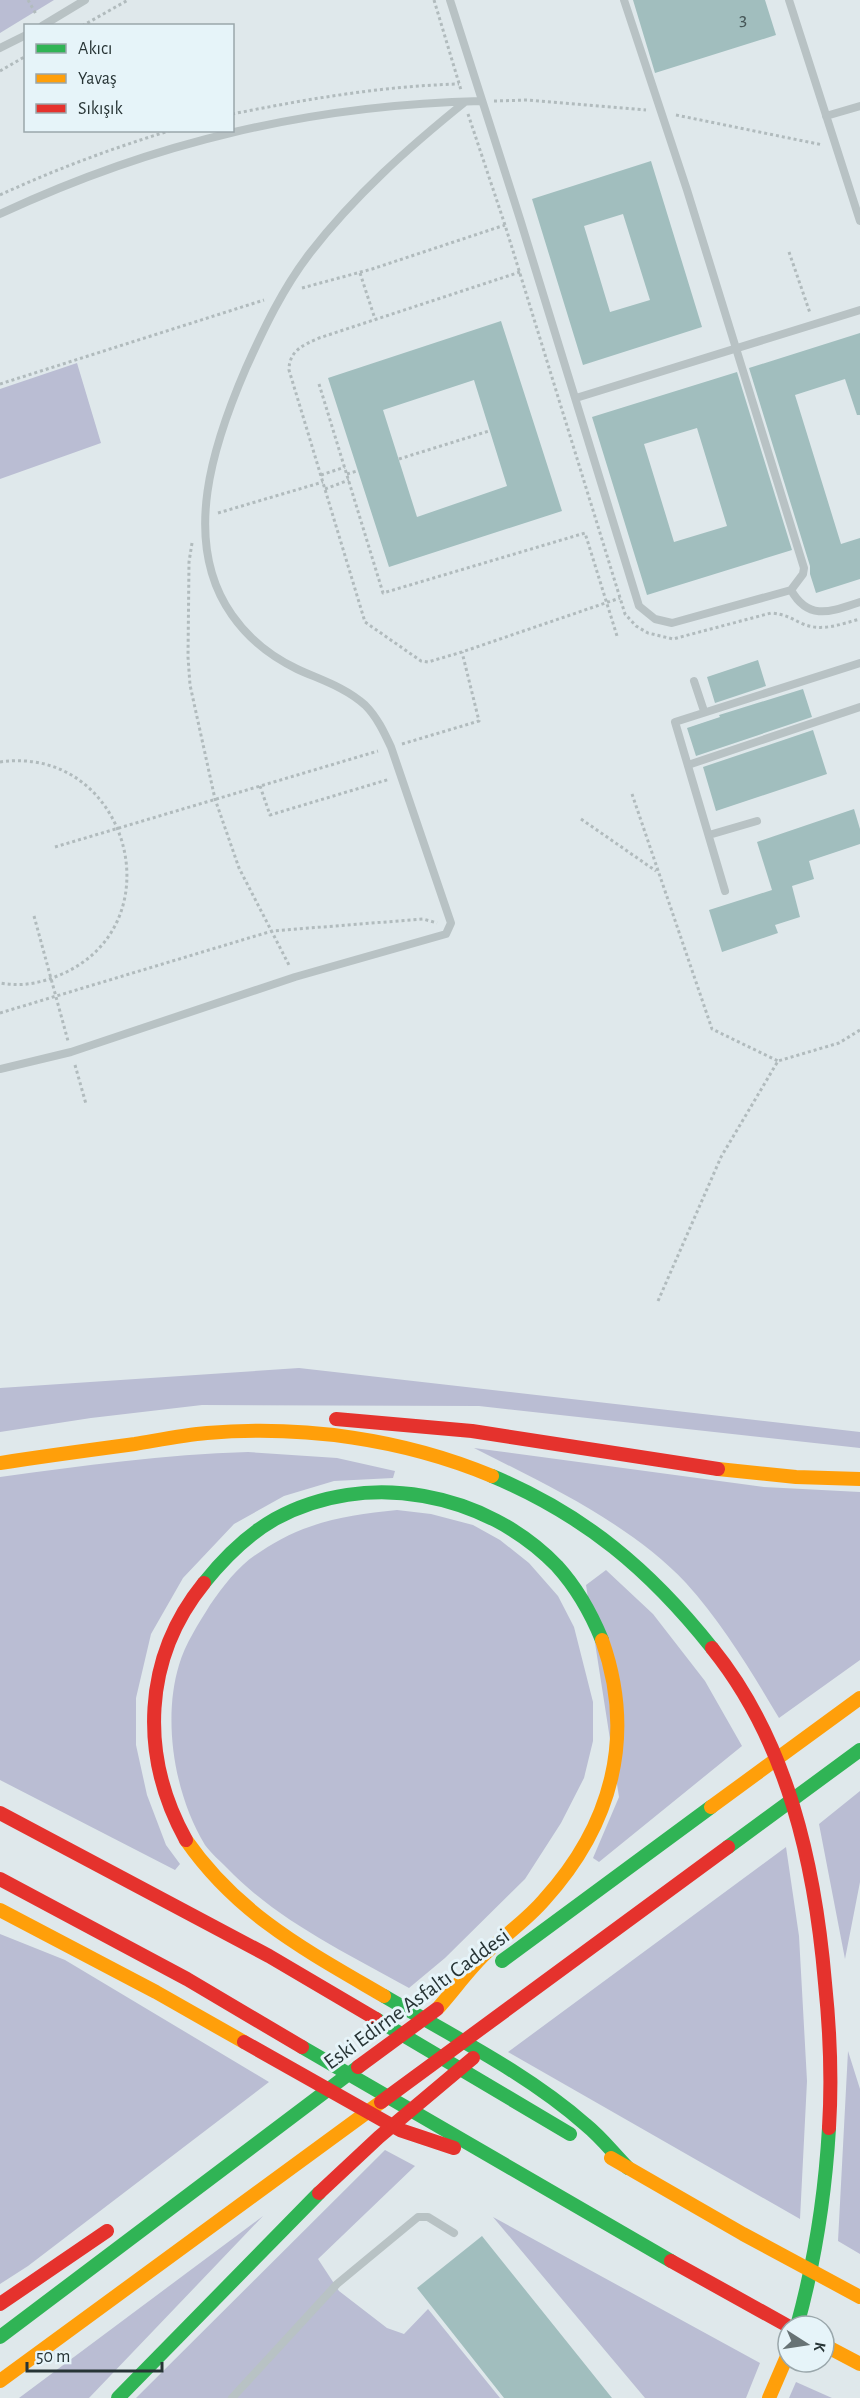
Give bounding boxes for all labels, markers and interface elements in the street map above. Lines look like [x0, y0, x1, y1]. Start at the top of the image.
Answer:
house number: 3 [739, 9, 747, 29]
legend [24, 24, 234, 132]
text: Akıcı [78, 40, 112, 58]
text: Yavaş [78, 70, 117, 88]
text: Sıkışık [78, 100, 123, 118]
street label: Eski Edirne Asfaltı Caddesi [320, 1924, 513, 2073]
north arrow [776, 2314, 836, 2374]
scale bar [27, 2335, 162, 2373]
text: K [811, 2341, 828, 2354]
text: 50 m [36, 2348, 70, 2366]

